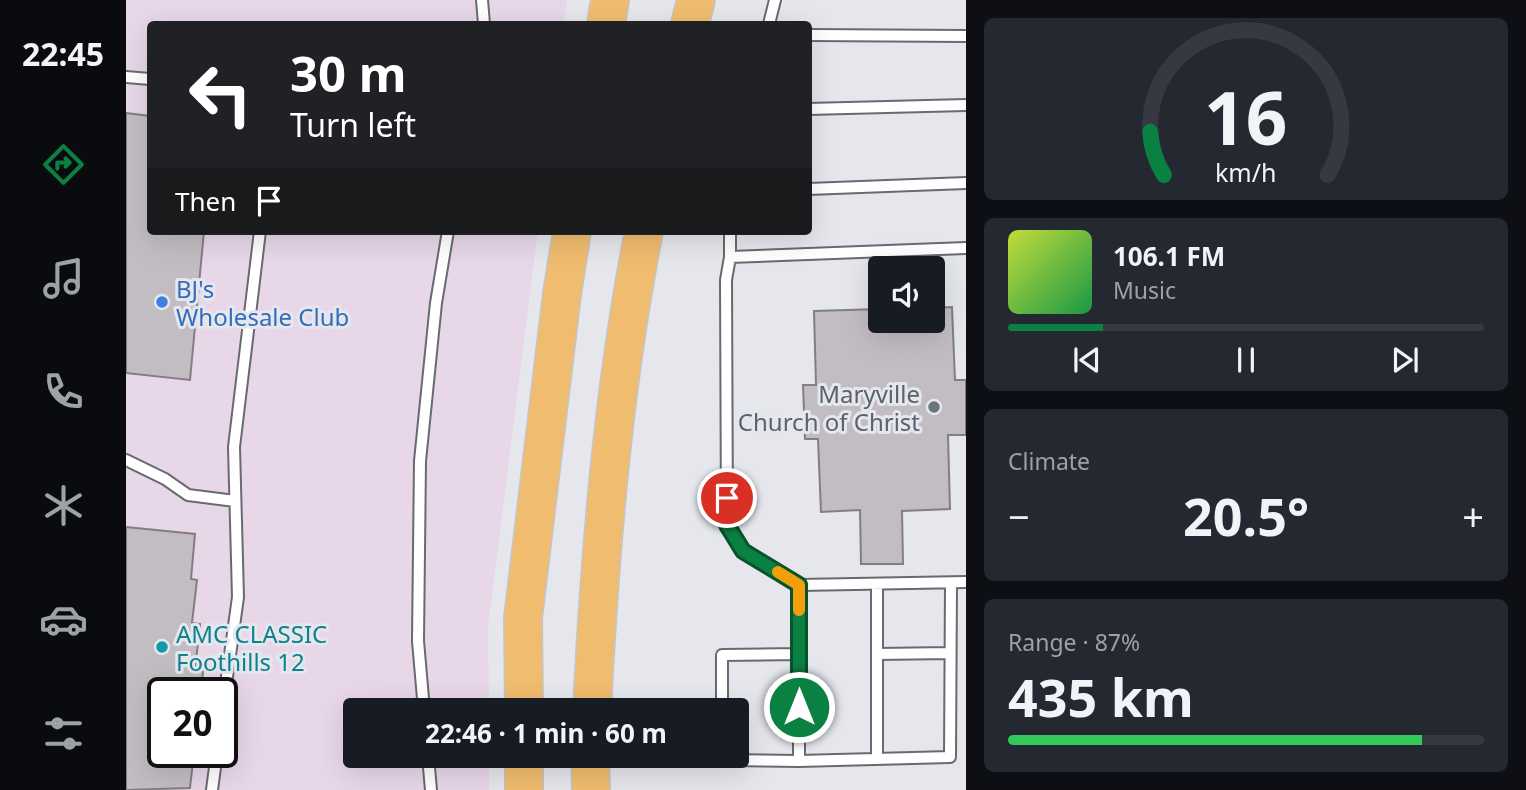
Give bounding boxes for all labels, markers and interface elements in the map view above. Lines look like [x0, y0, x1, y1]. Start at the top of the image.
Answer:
text: 22:45 [22, 32, 104, 75]
text: 30 m [290, 40, 407, 106]
icon: left [175, 49, 266, 140]
text: 16 [1204, 67, 1288, 166]
text: Turn left [290, 103, 416, 146]
icon: directions [39, 140, 88, 189]
text: km/h [1215, 155, 1277, 189]
icon: arrive [250, 182, 288, 220]
text: Then [175, 183, 236, 219]
text: 106.1 FM [1113, 238, 1225, 274]
icon: music [39, 254, 88, 303]
map controls [868, 256, 945, 333]
button: sound [868, 256, 945, 333]
place label: BJ's Wholesale Club [176, 272, 349, 333]
text: Music [1113, 274, 1176, 306]
marker: BJ's Wholesale Club [154, 294, 170, 310]
icon: previous [1068, 341, 1106, 379]
icon: pause [1227, 341, 1265, 379]
icon: next [1386, 341, 1424, 379]
icon: phone [39, 367, 88, 416]
place label: Maryville Church of Christ [738, 377, 920, 438]
marker: Maryville Church of Christ [926, 399, 942, 415]
text: Climate [1008, 445, 1090, 477]
pin [697, 468, 757, 528]
icon: arrive [708, 479, 746, 517]
text: 20.5° [1183, 480, 1309, 551]
icon: climate [39, 481, 88, 530]
text: − [1008, 490, 1030, 542]
text: + [1462, 490, 1484, 542]
icon: car [39, 595, 88, 644]
place label: AMC CLASSIC Foothills 12 [176, 617, 327, 678]
text: Range · 87% [1008, 626, 1140, 658]
marker: AMC CLASSIC Foothills 12 [154, 639, 170, 655]
text: 435 km [1008, 661, 1194, 732]
position arrow [762, 670, 836, 744]
speed limit sign: 20 [147, 677, 238, 768]
icon: filters [39, 709, 88, 758]
text: 22:46 · 1 min · 60 m [425, 715, 667, 751]

